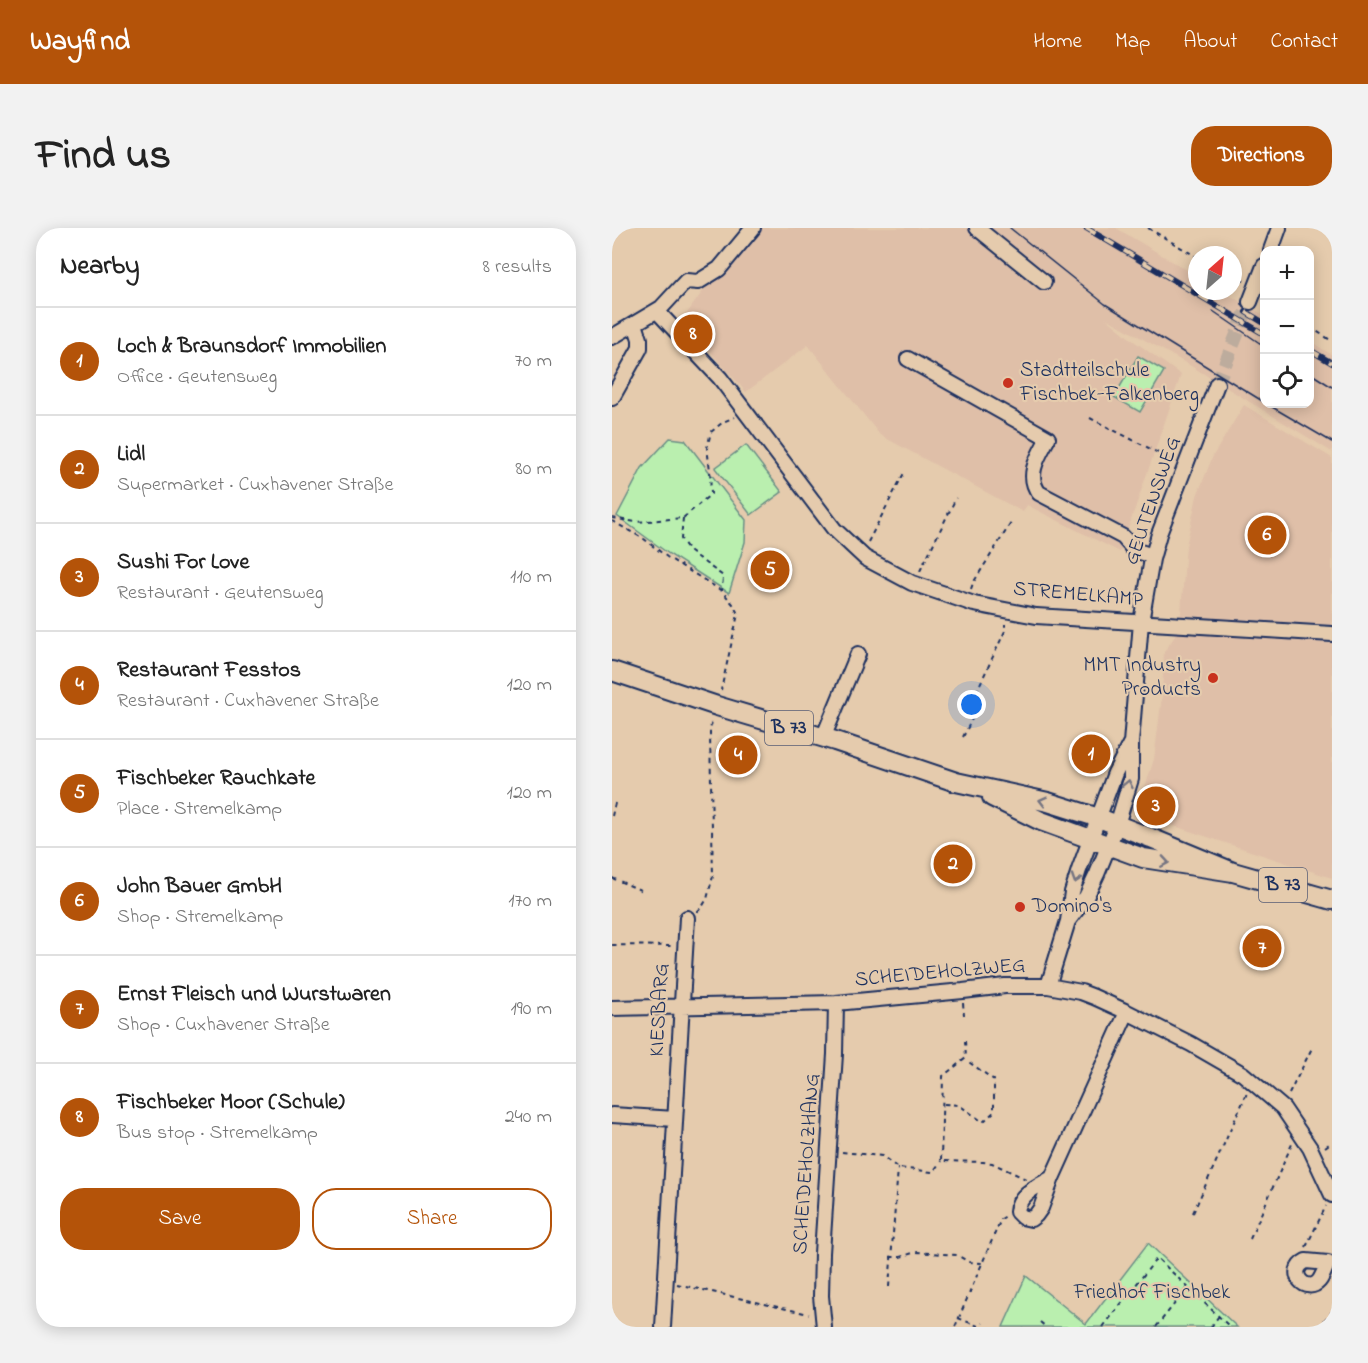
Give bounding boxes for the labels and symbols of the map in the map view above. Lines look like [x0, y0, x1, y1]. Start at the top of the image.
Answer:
north arrow [1188, 246, 1242, 300]
pin: 8 [674, 312, 712, 356]
place label: Stadtteilschule Fischbek-Falkenberg [1019, 356, 1199, 412]
marker: Stadtteilschule Fischbek-Falkenberg [1001, 376, 1015, 390]
street label: GEUTENSWEG [1117, 433, 1189, 569]
pin: 6 [1248, 512, 1286, 558]
pin: 5 [750, 548, 790, 592]
street label: STREMELKAMP [1012, 574, 1144, 616]
place label: MMT Industry Products [1083, 651, 1201, 705]
marker: MMT Industry Products [1206, 671, 1220, 685]
your location [957, 690, 986, 719]
road number: B 73 [765, 711, 813, 745]
pin: 4 [718, 732, 758, 778]
pin: 1 [1072, 732, 1110, 776]
one-way arrow [1121, 780, 1134, 790]
pin: 3 [1136, 784, 1176, 828]
one-way arrow [1038, 796, 1048, 809]
pin: 2 [934, 842, 972, 886]
one-way arrow [1160, 855, 1170, 867]
road number: B 73 [1259, 868, 1307, 902]
one-way arrow [1071, 873, 1083, 884]
place label: Domino's [1031, 892, 1113, 922]
marker: Domino's [1013, 900, 1027, 914]
pin: 7 [1242, 926, 1282, 970]
street label: SCHEIDEHOLZWEG [854, 951, 1026, 995]
street label: KIESBARG [643, 963, 677, 1057]
street label: SCHEIDEHOLZHANG [786, 1073, 828, 1255]
park label: Friedhof Fischbek [1073, 1278, 1231, 1308]

